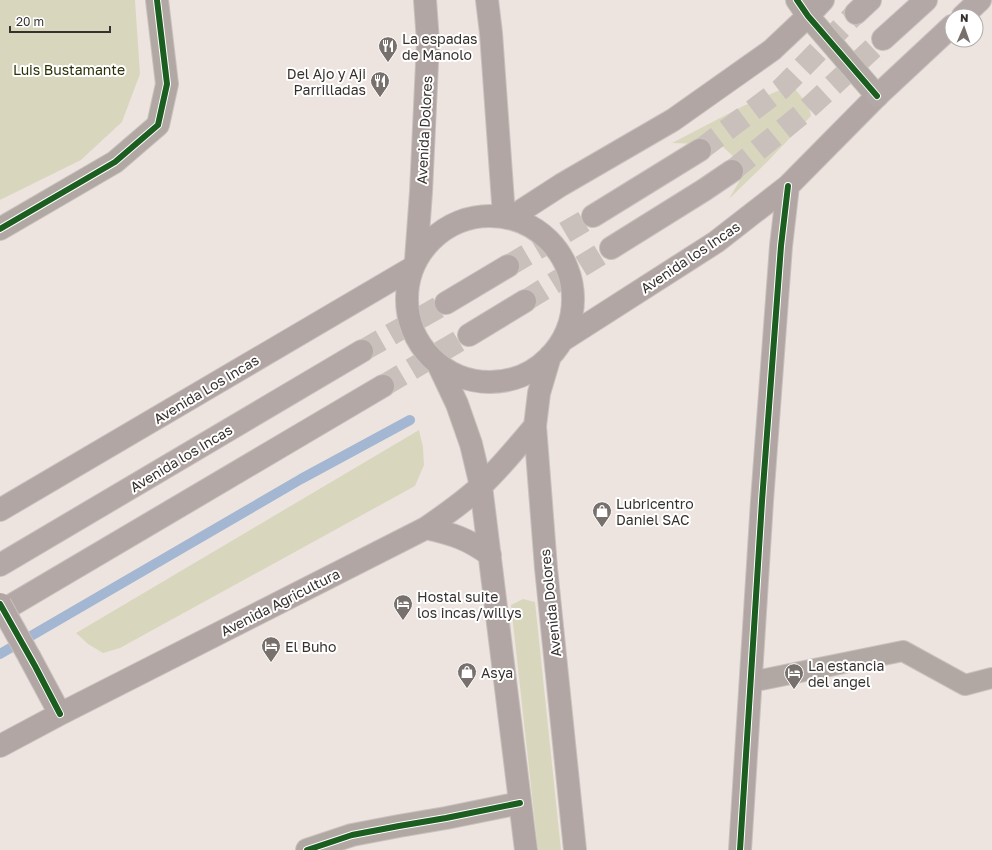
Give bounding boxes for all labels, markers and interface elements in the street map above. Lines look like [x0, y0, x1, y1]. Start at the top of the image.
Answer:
scale bar [10, 8, 110, 34]
north arrow [944, 8, 984, 48]
text: N [960, 11, 969, 24]
text: 20 m [16, 14, 44, 29]
place label: La espadas de Manolo [402, 30, 478, 63]
restaurant icon: La espadas de Manolo [377, 35, 399, 63]
park label: Luis Bustamante [13, 61, 125, 78]
place label: Del Ajo y Aji Parrilladas [287, 65, 366, 98]
restaurant icon: Del Ajo y Aji Parrilladas [369, 70, 391, 98]
street label: Avenida Dolores [413, 75, 435, 185]
street label: Avenida los Incas [637, 217, 743, 297]
street label: Avenida Los Incas [150, 351, 262, 427]
street label: Avenida los Incas [127, 421, 235, 495]
place label: Lubricentro Daniel SAC [616, 495, 694, 528]
shop icon: Lubricentro Daniel SAC [591, 500, 613, 528]
street label: Avenida Dolores [536, 548, 564, 658]
street label: Avenida Agricultura [218, 565, 342, 639]
place label: Hostal suite los incas/willys [417, 588, 522, 621]
hotel icon: Hostal suite los incas/willys [392, 593, 414, 621]
hotel icon: El Buho [260, 635, 282, 663]
place label: El Buho [285, 638, 336, 655]
place label: La estancia del angel [808, 657, 884, 690]
shop icon: Asya [456, 661, 478, 689]
hotel icon: La estancia del angel [783, 662, 805, 690]
place label: Asya [481, 664, 513, 681]

